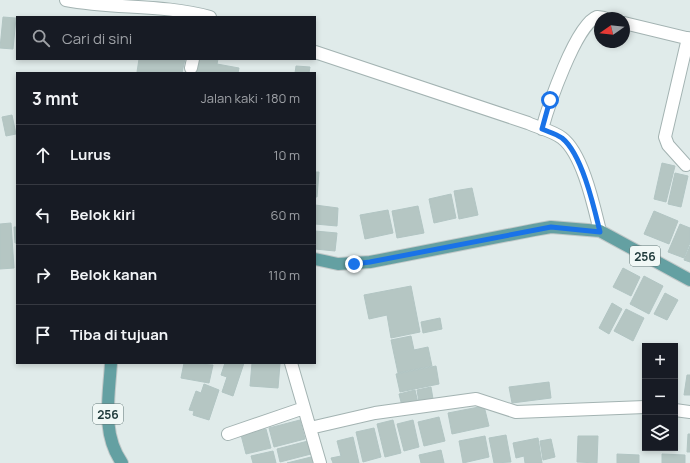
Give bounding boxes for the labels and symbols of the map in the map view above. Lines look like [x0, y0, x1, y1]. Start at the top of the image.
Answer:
north arrow [594, 12, 630, 48]
route start [541, 91, 559, 109]
road number: 256 [630, 246, 660, 266]
route end [345, 255, 363, 273]
road number: 256 [93, 404, 123, 424]

